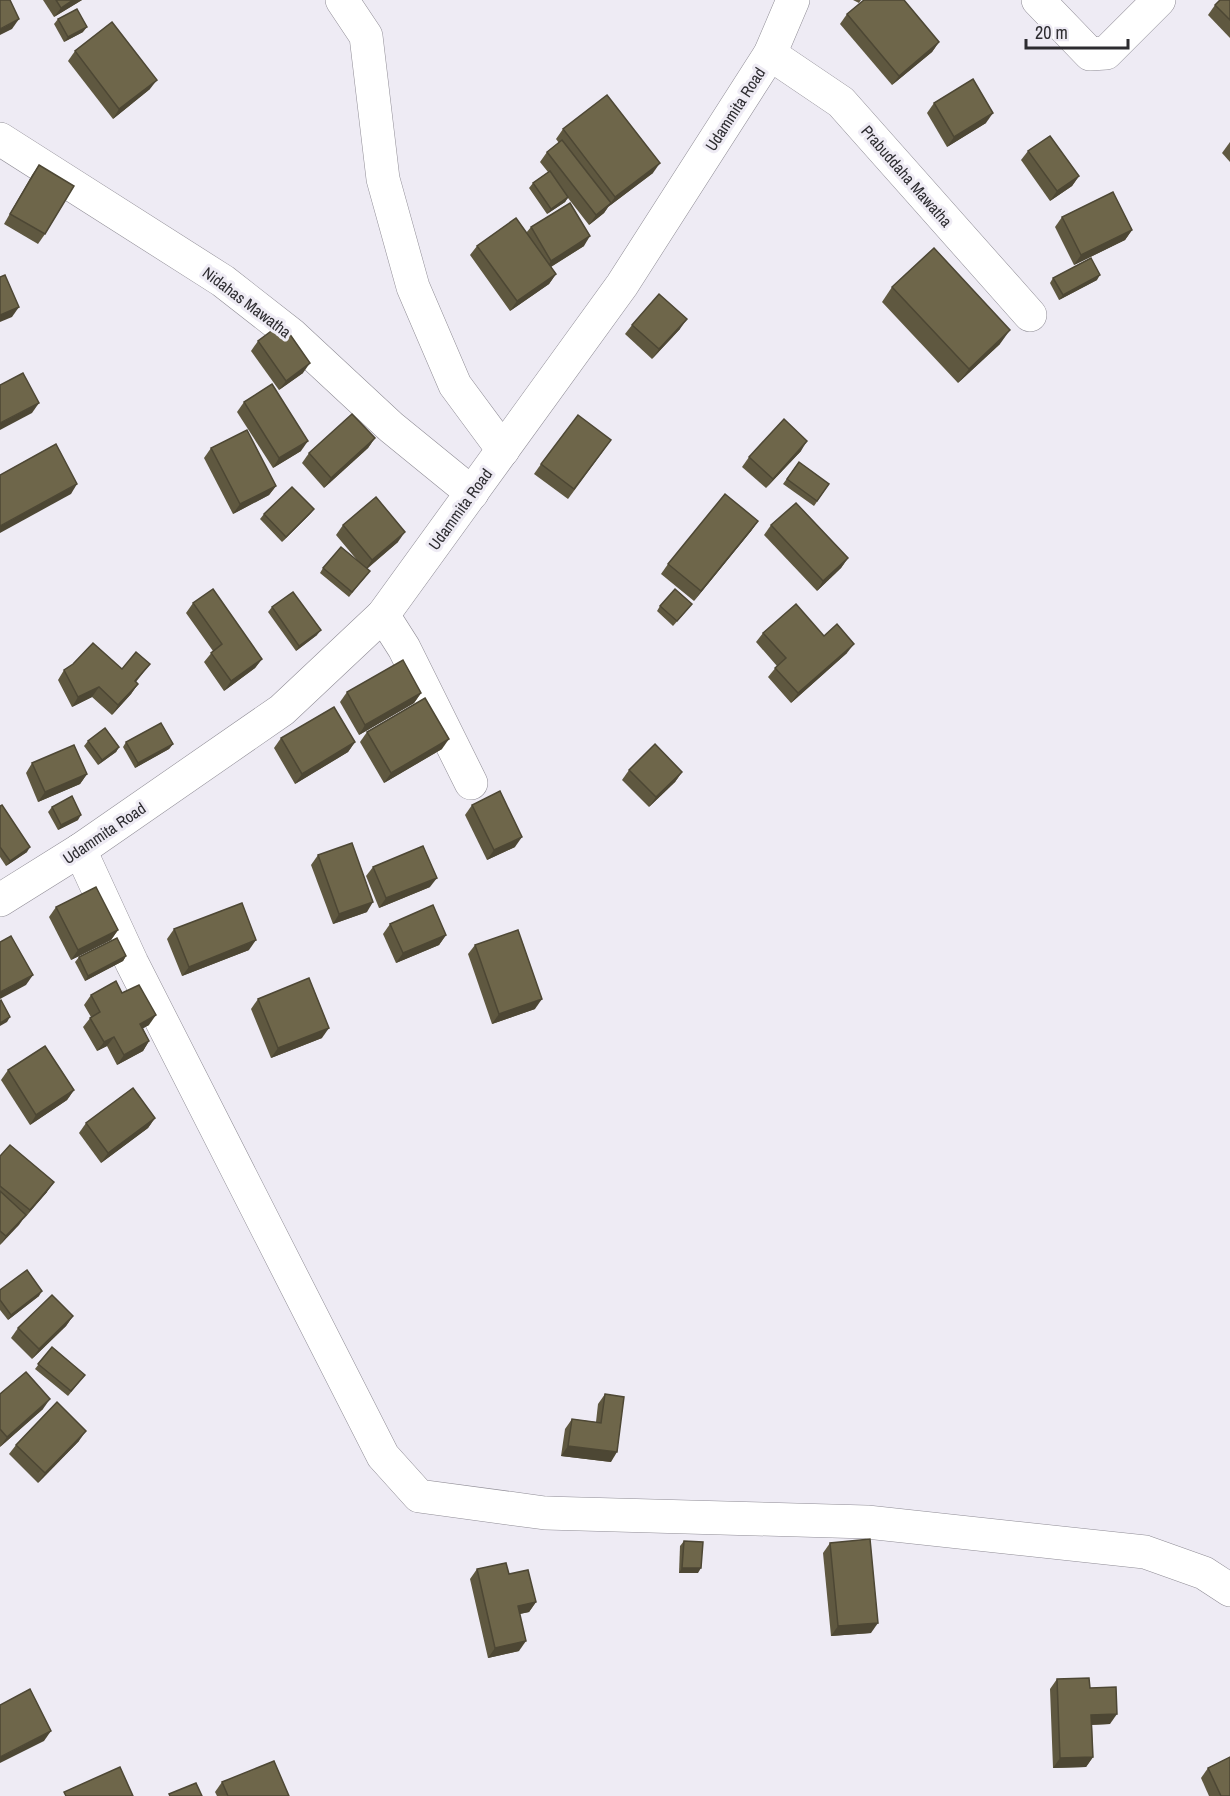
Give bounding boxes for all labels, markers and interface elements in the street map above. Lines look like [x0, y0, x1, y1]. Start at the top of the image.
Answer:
scale bar [1026, 12, 1128, 50]
text: 20 m [1035, 20, 1068, 45]
street label: Udammita Road [700, 63, 770, 155]
street label: Prabuddaha Mawatha [857, 120, 958, 232]
street label: Nidahas Mawatha [198, 261, 296, 343]
street label: Udammita Road [423, 464, 497, 554]
street label: Udammita Road [58, 797, 150, 869]

